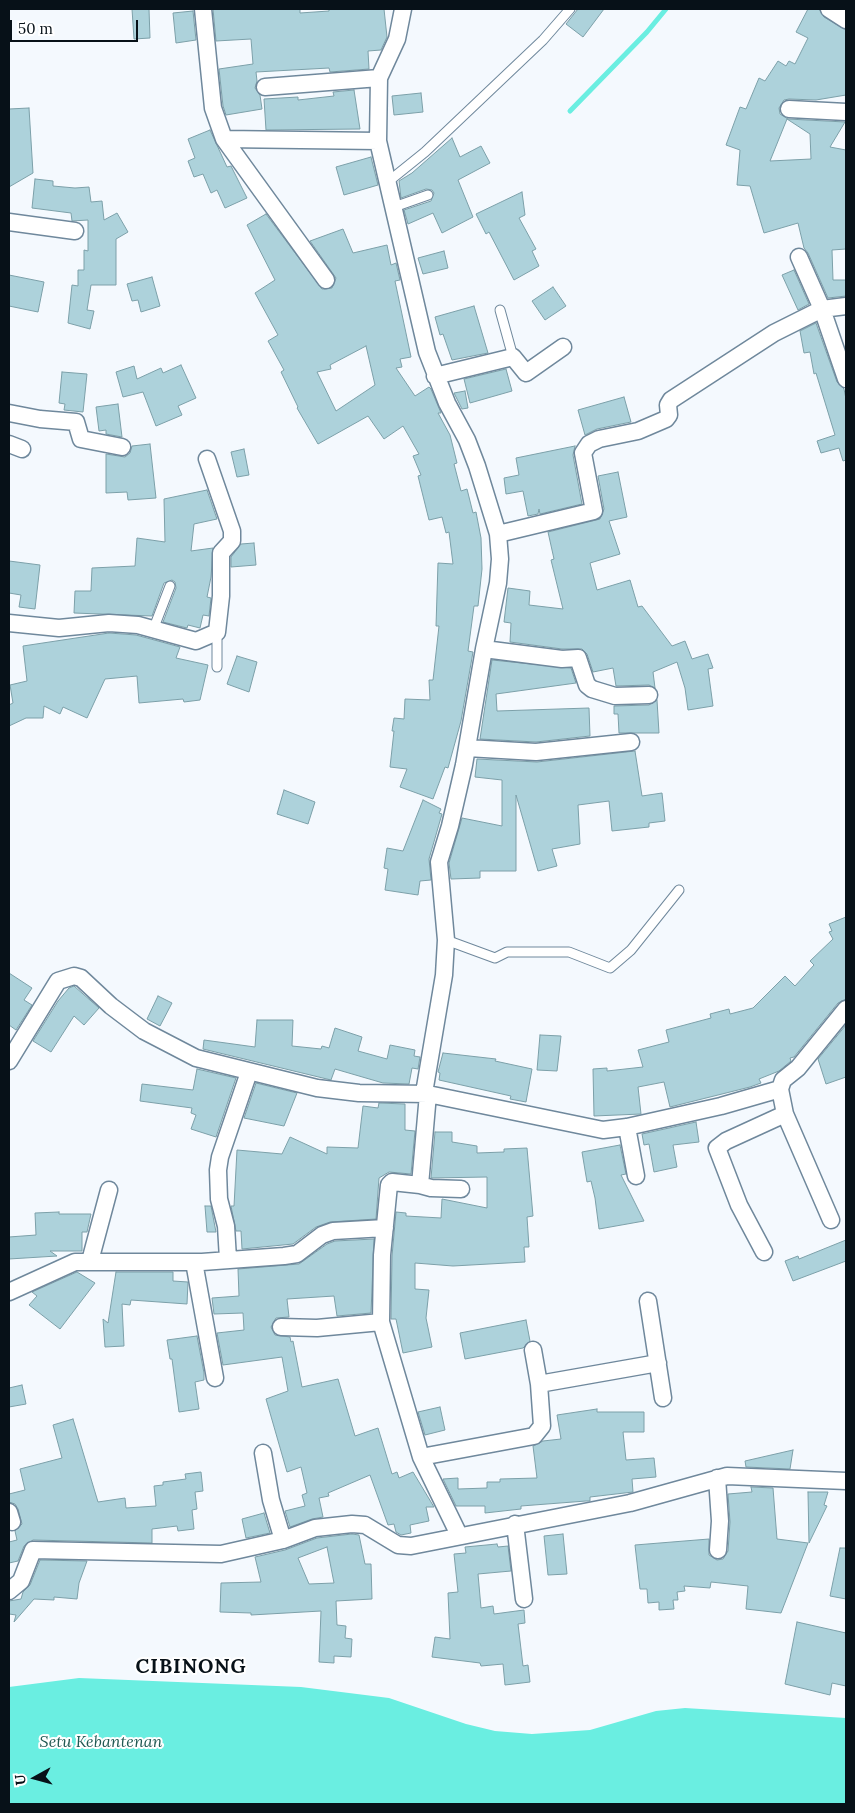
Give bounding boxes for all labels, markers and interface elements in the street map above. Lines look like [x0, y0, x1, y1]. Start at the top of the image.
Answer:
scale bar [12, 10, 140, 42]
text: 50 m [18, 19, 53, 38]
district label: CIBINONG [135, 1655, 247, 1679]
water label: Setu Kebantenan [40, 1732, 162, 1752]
north arrow [10, 1753, 60, 1803]
text: U [11, 1773, 30, 1786]

